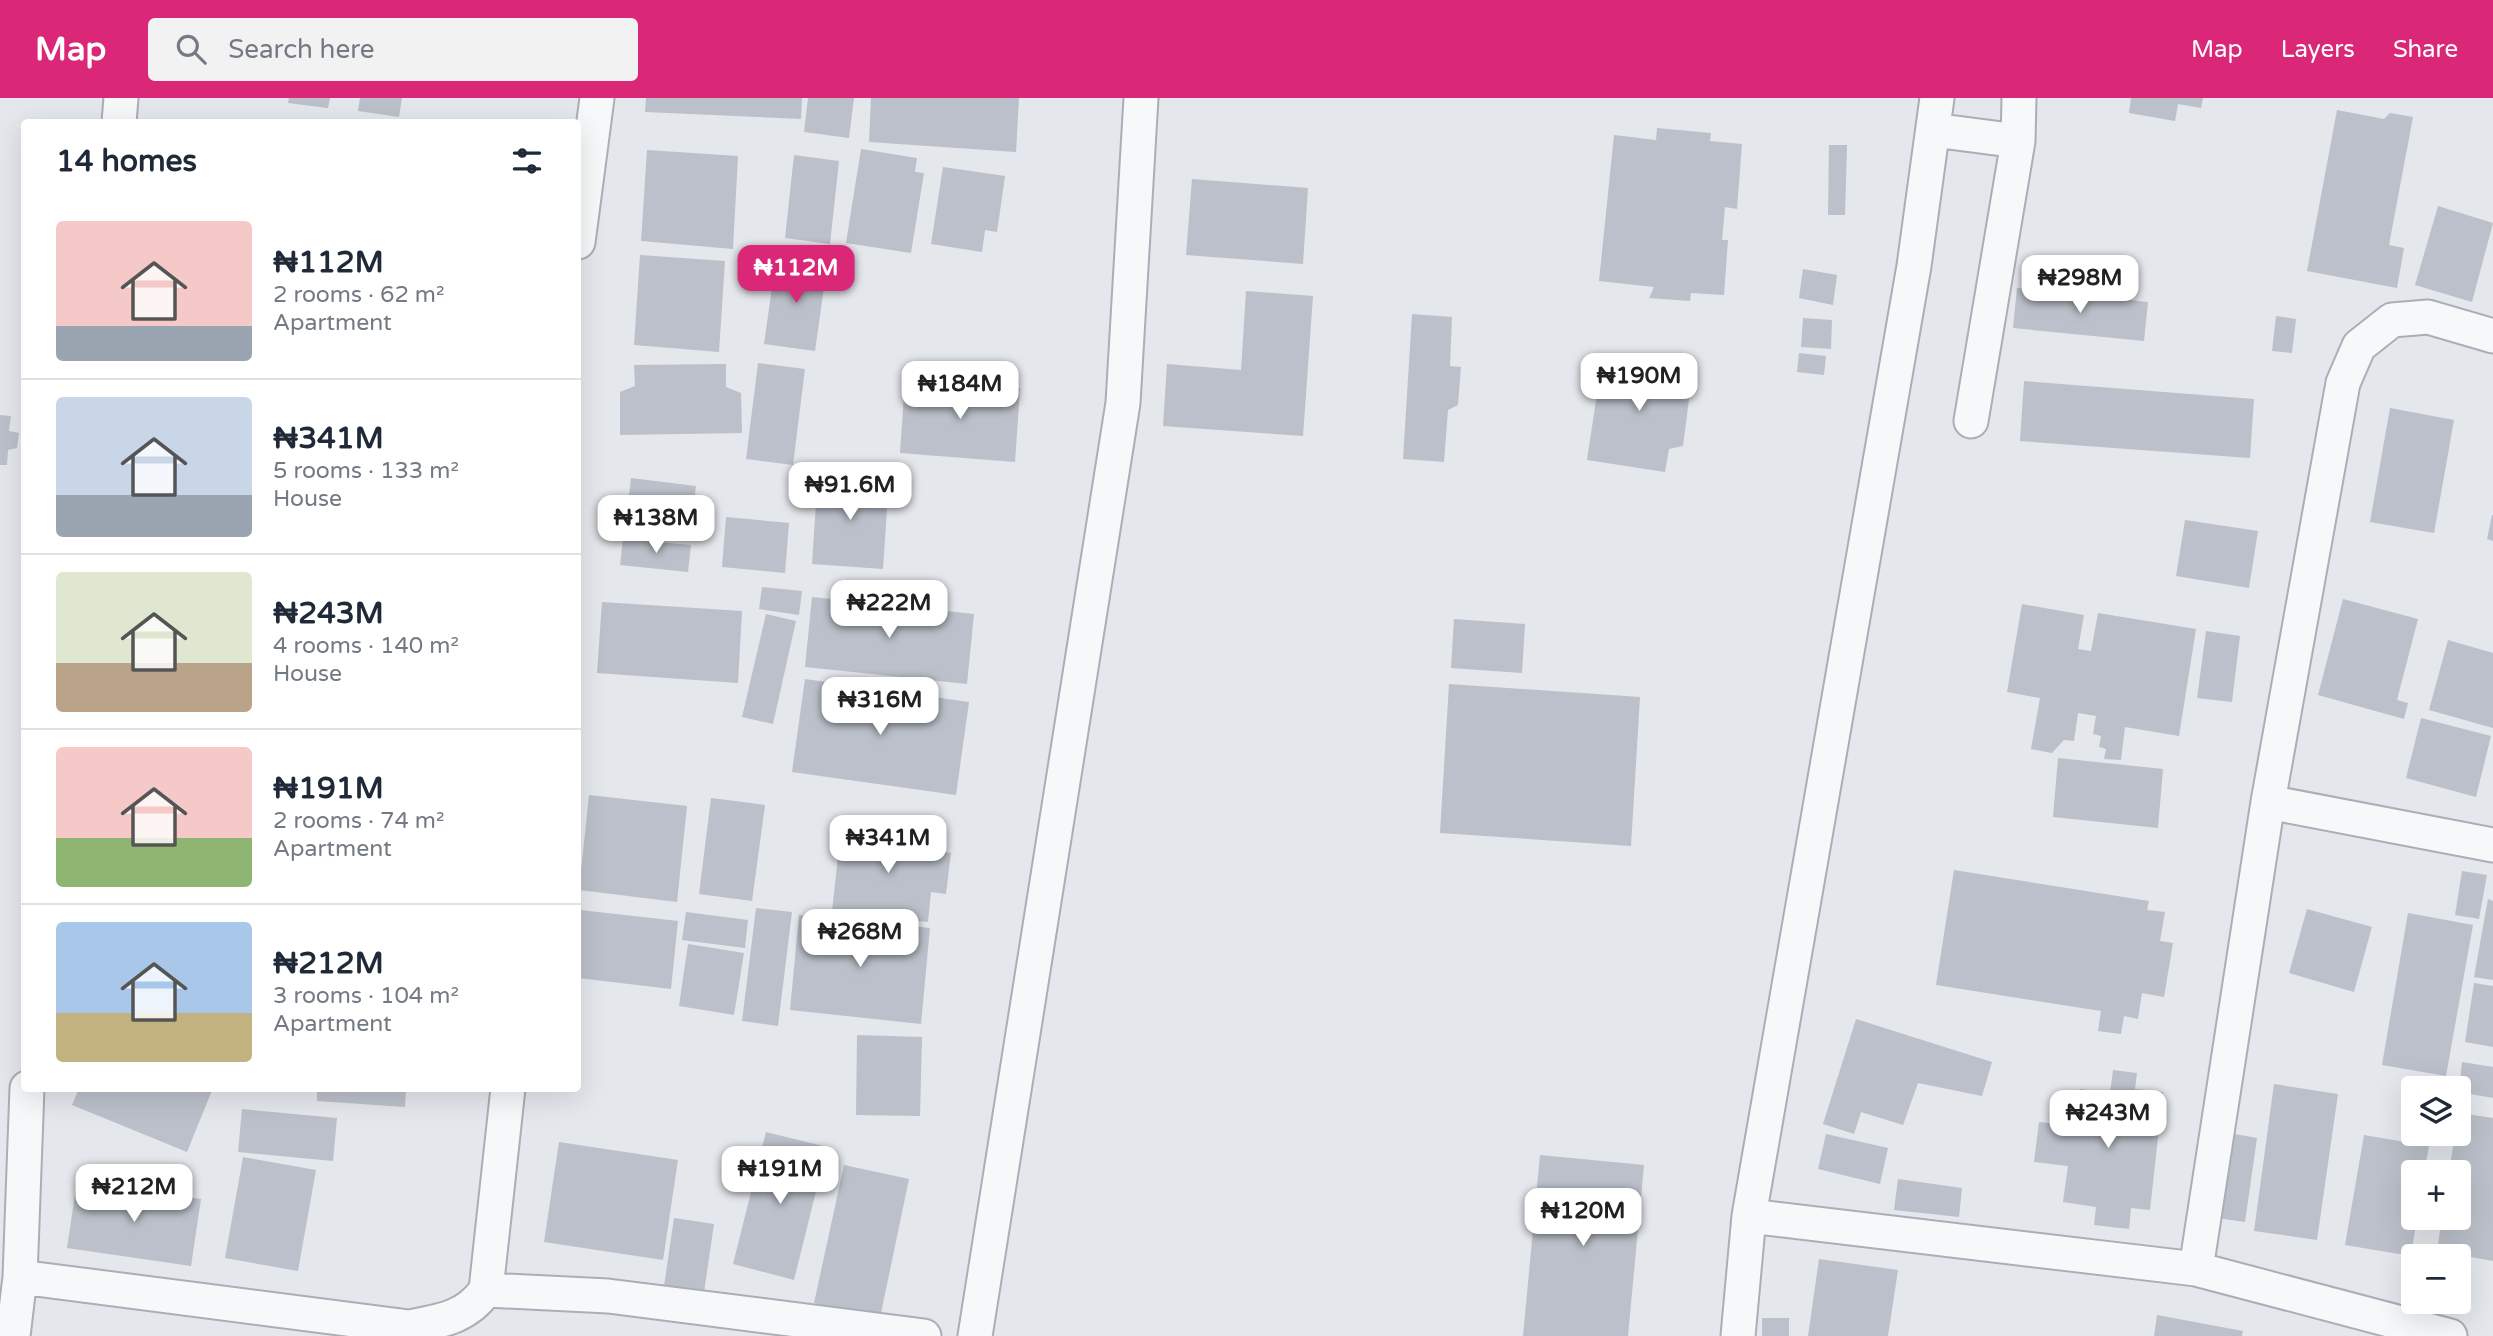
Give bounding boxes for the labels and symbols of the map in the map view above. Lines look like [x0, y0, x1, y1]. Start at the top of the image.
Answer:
pin: ₦112M [747, 246, 845, 305]
pin: ₦298M [2031, 256, 2129, 315]
pin: ₦190M [1590, 354, 1688, 413]
pin: ₦184M [911, 362, 1009, 421]
pin: ₦91.6M [793, 462, 907, 522]
pin: ₦138M [607, 496, 705, 555]
pin: ₦222M [840, 580, 938, 640]
pin: ₦316M [831, 678, 929, 737]
pin: ₦341M [839, 816, 937, 875]
pin: ₦268M [811, 910, 909, 969]
pin: ₦243M [2059, 1090, 2157, 1150]
pin: ₦191M [731, 1146, 829, 1206]
pin: ₦212M [85, 1164, 183, 1224]
pin: ₦120M [1534, 1188, 1632, 1248]

